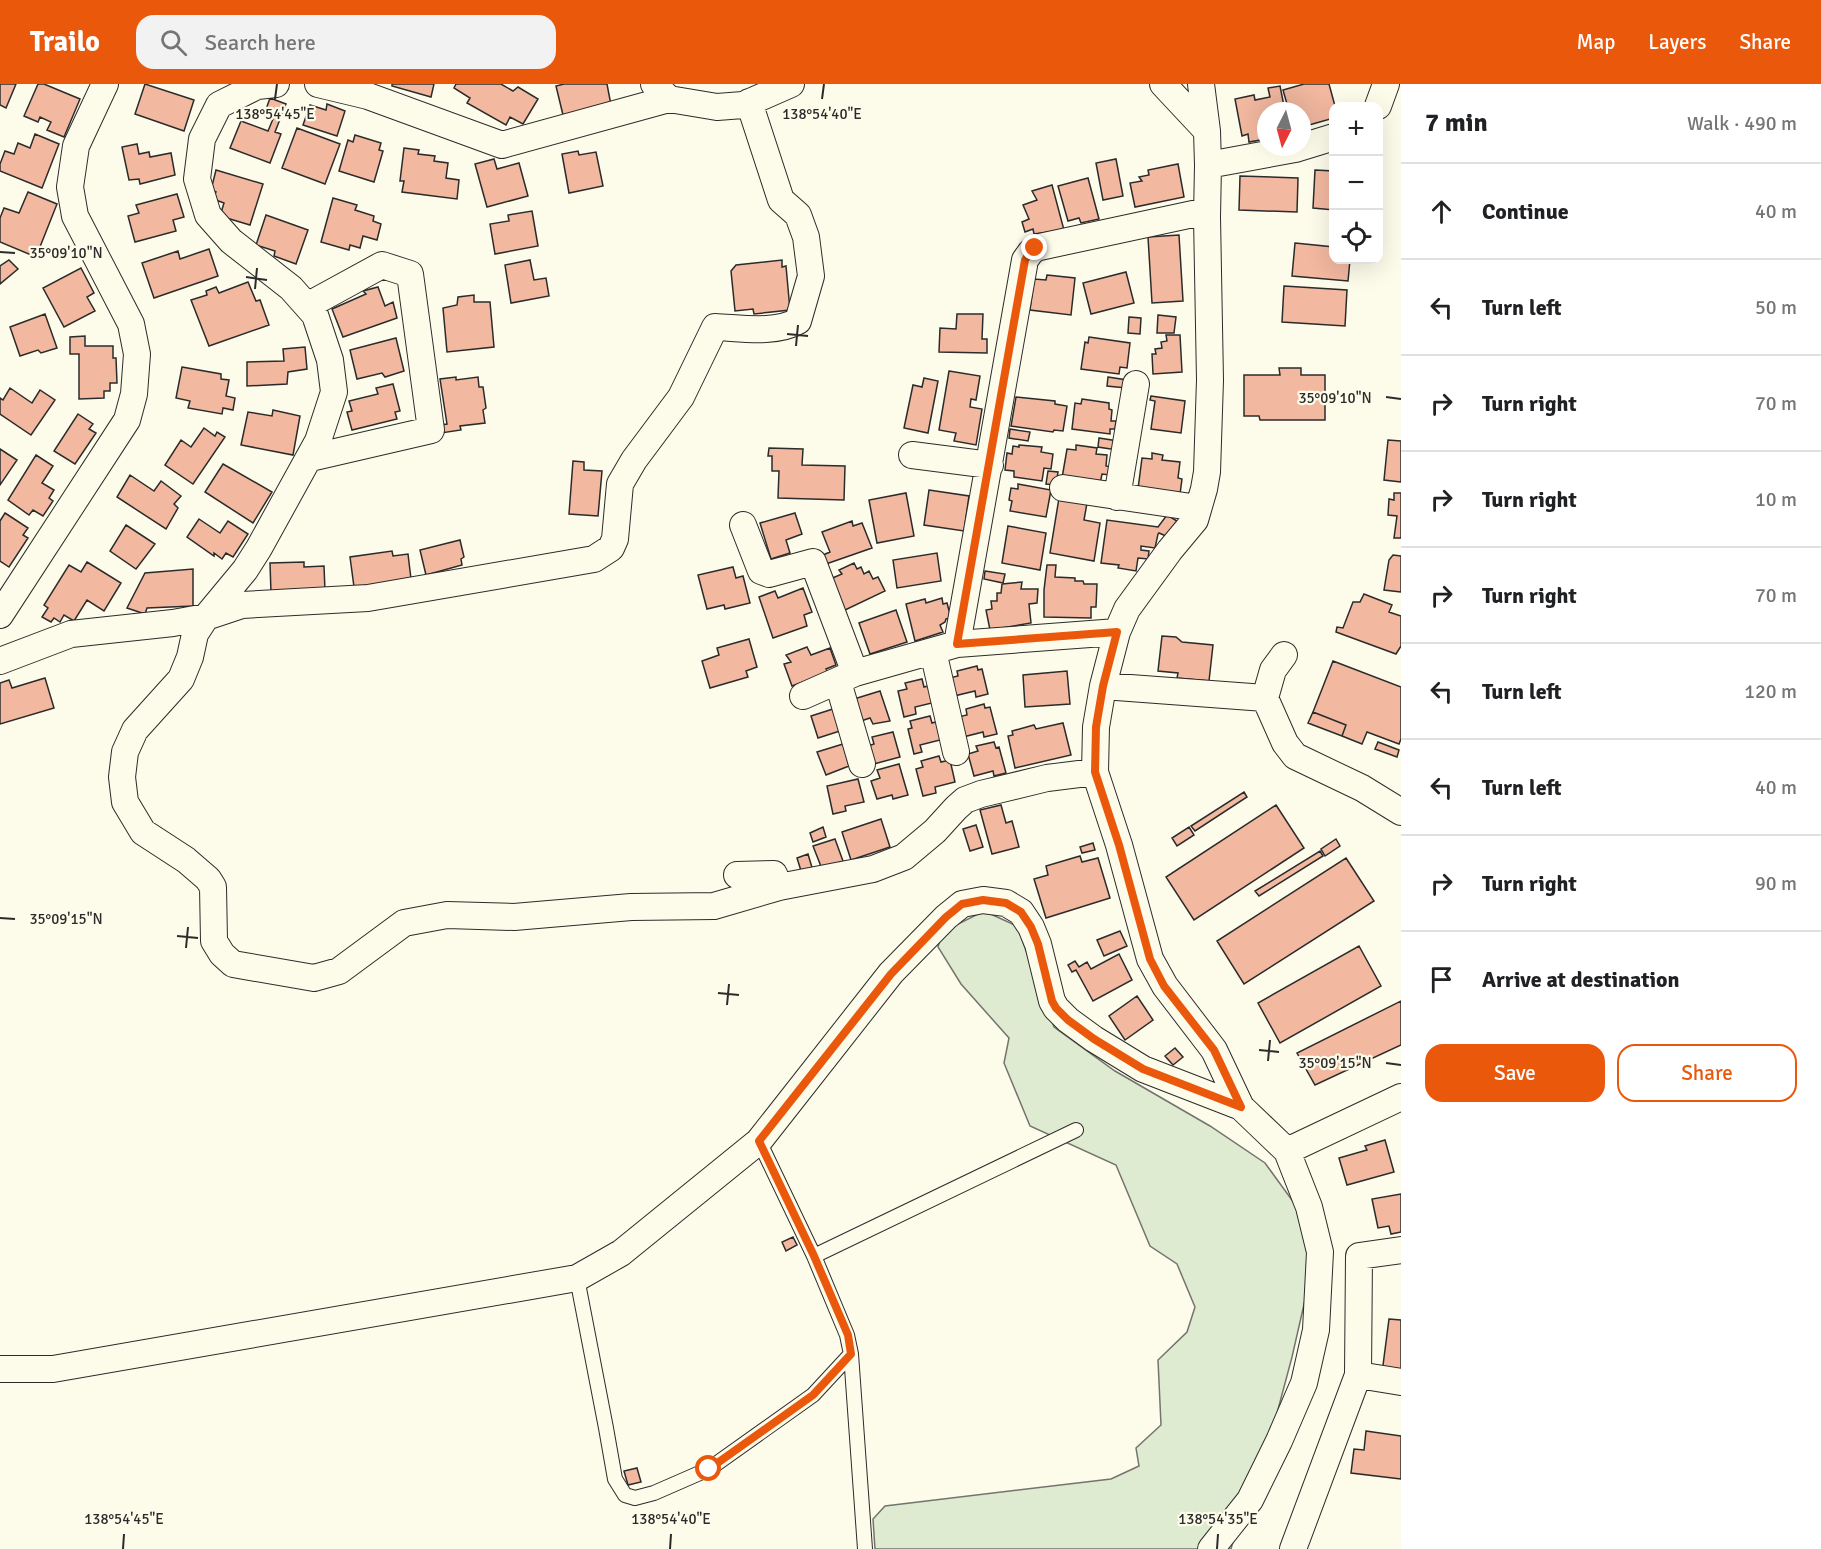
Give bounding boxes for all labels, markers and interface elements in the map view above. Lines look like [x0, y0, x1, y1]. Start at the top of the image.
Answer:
search box [136, 15, 556, 69]
text: Trailo [30, 25, 100, 59]
icon: search [157, 26, 190, 59]
text: Search here [205, 29, 316, 56]
text: Map [1577, 29, 1615, 55]
text: Layers [1648, 29, 1706, 55]
text: Share [1739, 29, 1791, 55]
north arrow [1257, 102, 1311, 156]
map controls [1329, 102, 1383, 264]
button: + [1329, 102, 1383, 156]
text: 138°54'45"E [235, 105, 315, 123]
text: 138°54'40"E [782, 105, 862, 123]
text: 7 min [1425, 107, 1488, 139]
text: Walk · 490 m [1687, 111, 1797, 136]
button: − [1329, 156, 1383, 210]
icon: ahead [1425, 195, 1458, 228]
text: Continue [1482, 198, 1569, 225]
text: 40 m [1755, 199, 1797, 224]
button: locate [1329, 210, 1383, 264]
route end [1021, 234, 1047, 260]
text: 35°09'10"N [29, 244, 103, 262]
icon: left [1425, 291, 1458, 324]
text: Turn left [1482, 294, 1562, 321]
text: 50 m [1755, 295, 1797, 320]
icon: right [1425, 387, 1458, 420]
text: 35°09'10"N [1298, 389, 1372, 407]
text: Turn right [1482, 390, 1577, 417]
text: 70 m [1755, 391, 1797, 416]
icon: right [1425, 483, 1458, 516]
text: Turn right [1482, 486, 1577, 513]
text: 10 m [1755, 487, 1797, 512]
icon: right [1425, 579, 1458, 612]
text: Turn right [1482, 582, 1577, 609]
text: 70 m [1755, 583, 1797, 608]
icon: left [1425, 675, 1458, 708]
text: Turn left [1482, 678, 1562, 705]
text: 120 m [1744, 679, 1797, 704]
icon: left [1425, 771, 1458, 804]
text: Turn left [1482, 774, 1562, 801]
text: 40 m [1755, 775, 1797, 800]
icon: right [1425, 867, 1458, 900]
text: Turn right [1482, 870, 1577, 897]
text: 90 m [1755, 871, 1797, 896]
text: 35°09'15"N [29, 910, 103, 928]
icon: arrive [1425, 963, 1458, 996]
text: Arrive at destination [1482, 966, 1679, 993]
button: Save [1425, 1044, 1605, 1102]
button: Share [1617, 1044, 1797, 1102]
text: 35°09'15"N [1298, 1054, 1372, 1072]
route start [695, 1455, 721, 1481]
text: 138°54'45"E [84, 1510, 164, 1528]
text: 138°54'40"E [631, 1510, 711, 1528]
text: 138°54'35"E [1178, 1510, 1258, 1528]

